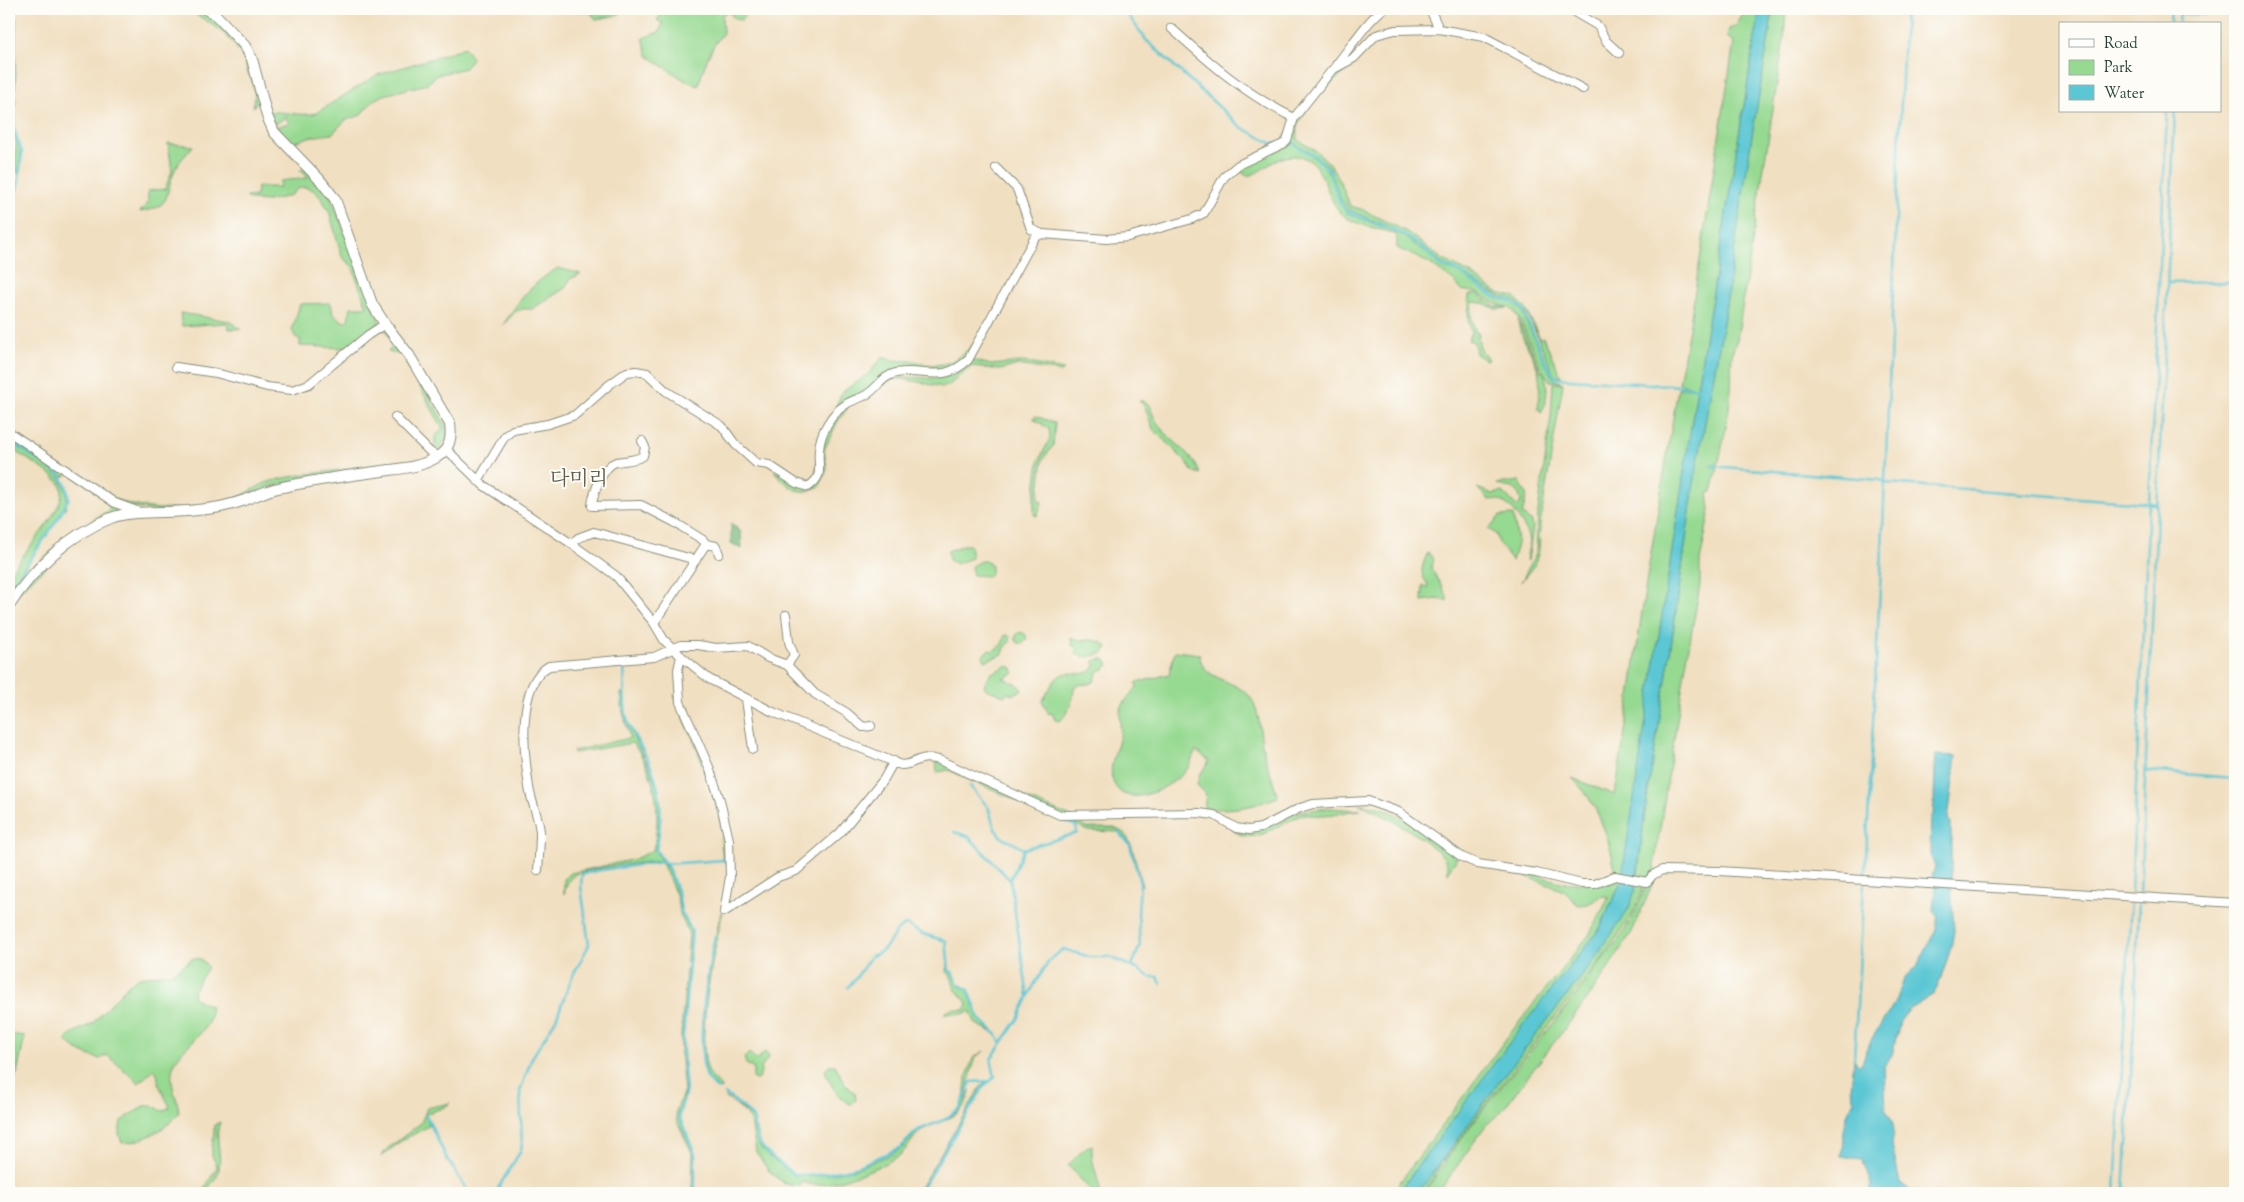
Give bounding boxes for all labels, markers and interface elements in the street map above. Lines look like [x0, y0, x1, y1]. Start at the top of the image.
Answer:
legend [2059, 22, 2222, 112]
text: Road [2104, 34, 2138, 55]
text: Park [2104, 58, 2133, 79]
text: Water [2104, 84, 2145, 105]
district label: 다미리 [550, 466, 608, 495]

